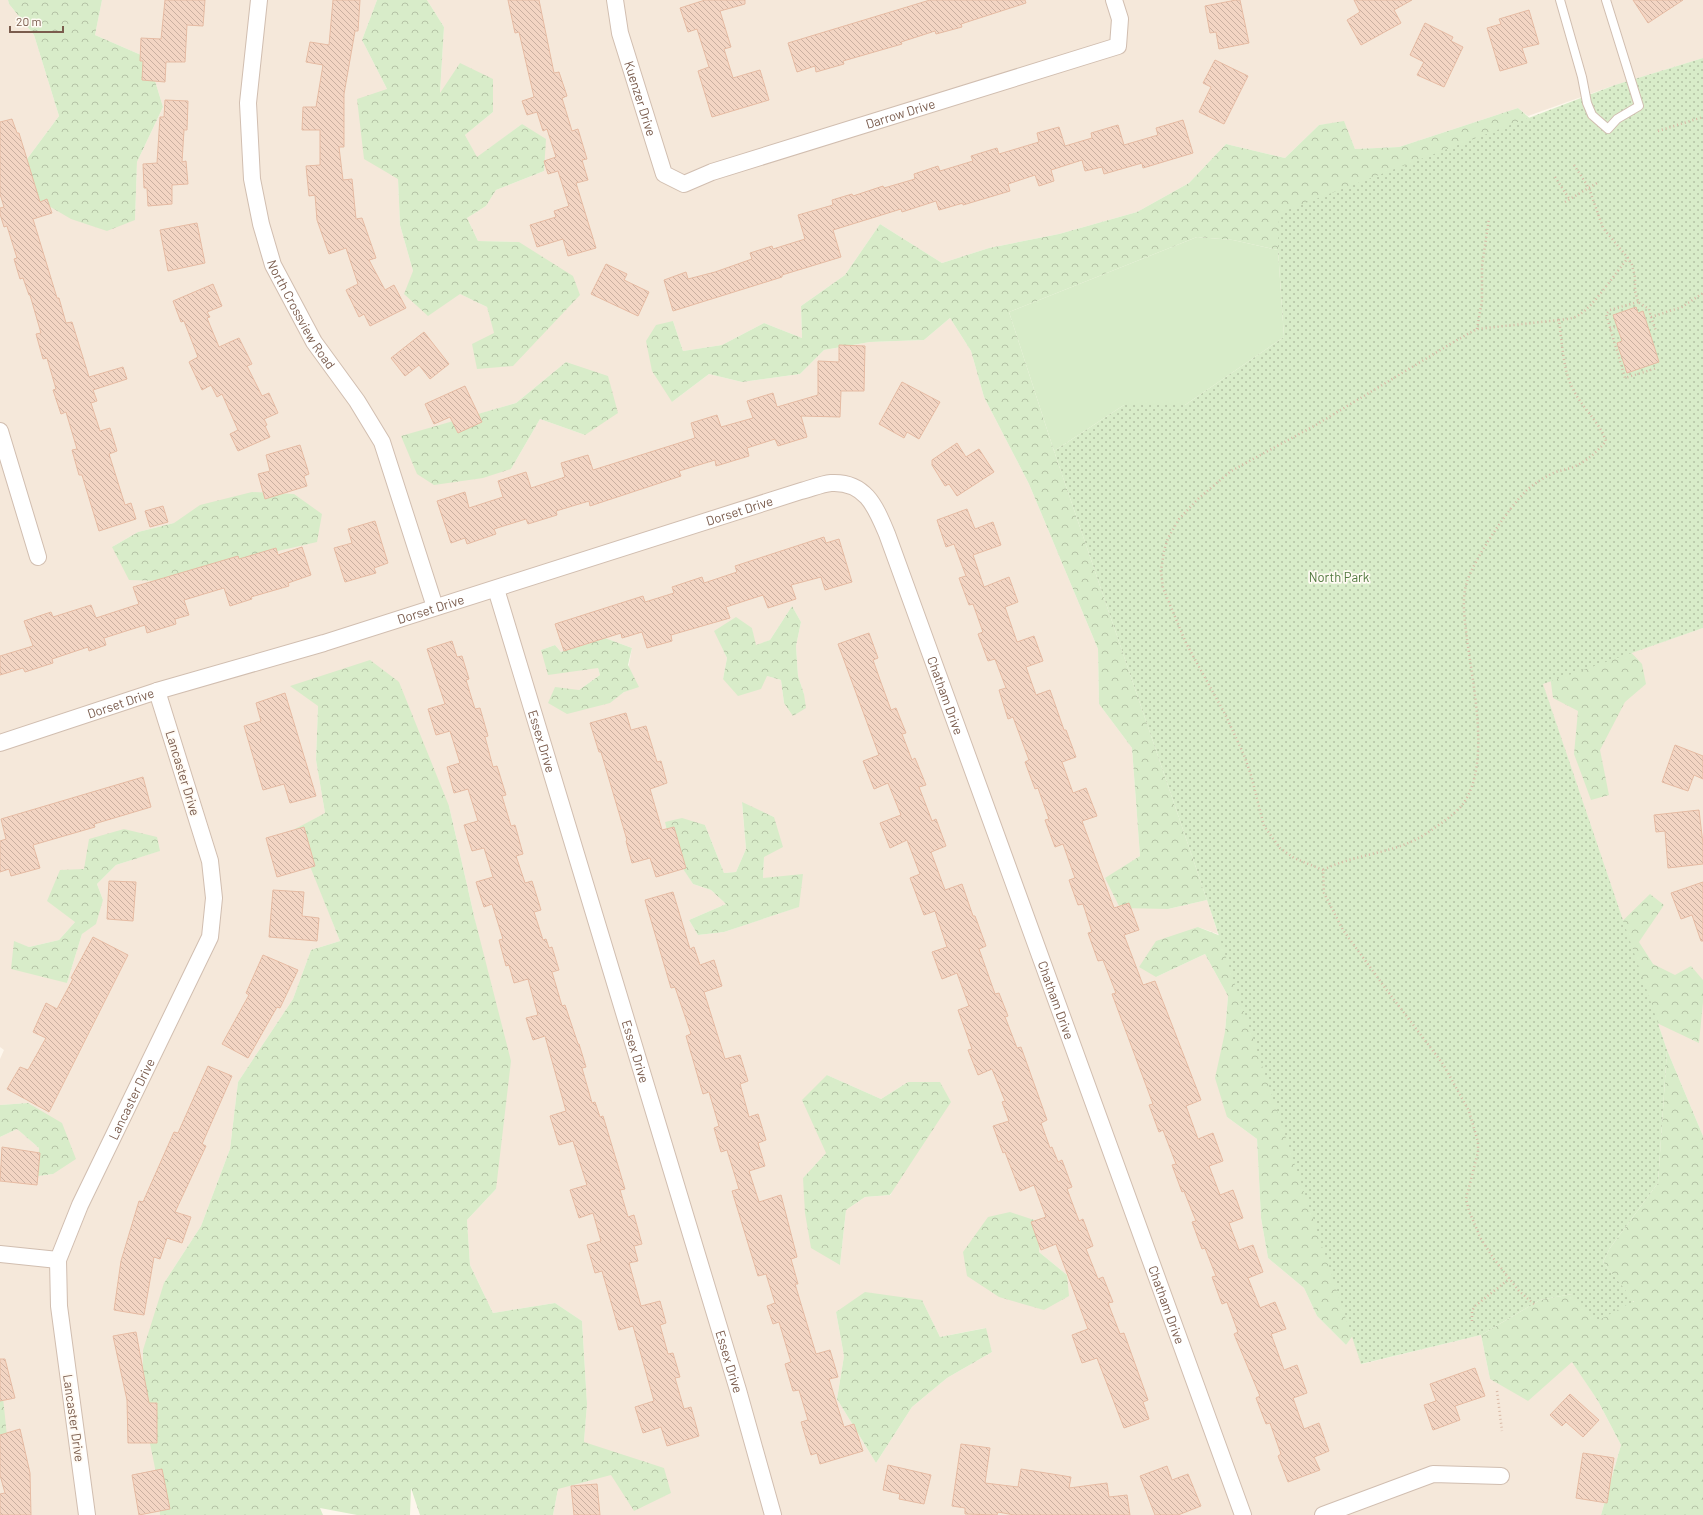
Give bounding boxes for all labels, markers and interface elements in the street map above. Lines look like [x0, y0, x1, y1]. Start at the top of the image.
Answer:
scale bar [10, 8, 63, 34]
text: 20 m [16, 14, 42, 28]
street label: Kuenzer Drive [621, 59, 660, 138]
street label: Darrow Drive [864, 95, 937, 132]
street label: North Crossview Road [264, 258, 339, 372]
street label: Dorset Drive [704, 493, 775, 529]
park label: North Park [1309, 569, 1370, 585]
street label: Dorset Drive [395, 591, 466, 627]
street label: Chatham Drive [924, 654, 967, 737]
street label: Dorset Drive [85, 685, 156, 722]
street label: Essex Drive [525, 708, 559, 775]
street label: Lancaster Drive [162, 728, 204, 818]
street label: Chatham Drive [1035, 959, 1078, 1042]
street label: Essex Drive [619, 1018, 653, 1085]
street label: Lancaster Drive [105, 1056, 158, 1142]
street label: Chatham Drive [1145, 1263, 1188, 1346]
street label: Essex Drive [712, 1328, 746, 1395]
street label: Lancaster Drive [60, 1373, 88, 1463]

